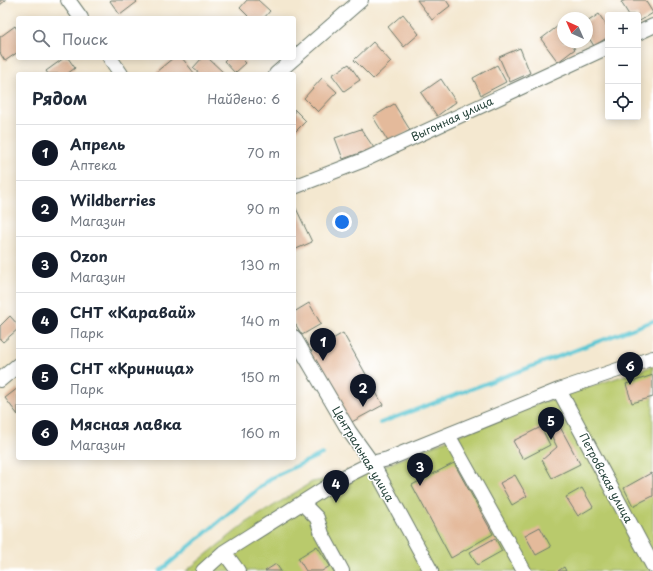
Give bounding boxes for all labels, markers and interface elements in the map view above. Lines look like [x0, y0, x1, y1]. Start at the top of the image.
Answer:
north arrow [557, 12, 593, 48]
map controls [605, 12, 641, 120]
button: + [605, 12, 641, 48]
search box [16, 16, 296, 60]
icon: search [30, 27, 52, 49]
text: Поиск [62, 27, 108, 50]
button: − [605, 48, 641, 84]
button: locate [605, 84, 641, 120]
text: Рядом [32, 85, 87, 111]
text: Найдено: 6 [207, 89, 280, 108]
street label: Выгонная улица [408, 92, 496, 145]
text: Апрель [70, 132, 125, 155]
text: 1 [42, 143, 48, 162]
text: 70 m [247, 143, 280, 162]
text: Аптека [70, 155, 117, 174]
text: Wildberries [70, 188, 156, 211]
text: 2 [40, 199, 50, 218]
text: 90 m [247, 199, 280, 218]
text: Магазин [70, 211, 126, 230]
your location [332, 212, 352, 232]
text: Ozon [70, 244, 108, 267]
text: 3 [41, 255, 49, 274]
text: 130 m [241, 255, 280, 274]
text: Магазин [70, 267, 126, 286]
text: СНТ «Каравай» [70, 300, 196, 323]
text: 4 [41, 311, 49, 330]
text: 140 m [241, 311, 280, 330]
text: Парк [70, 323, 104, 342]
pin: 1 [310, 328, 336, 361]
pin: 6 [617, 352, 643, 385]
text: СНТ «Криница» [70, 356, 194, 379]
text: 5 [41, 367, 49, 386]
text: 150 m [241, 367, 280, 386]
pin: 2 [350, 374, 376, 407]
text: Парк [70, 379, 104, 398]
street label: Центральная улица [328, 403, 399, 505]
pin: 5 [538, 407, 564, 440]
text: Мясная лавка [70, 412, 182, 435]
text: 6 [40, 423, 50, 442]
text: 160 m [241, 423, 280, 442]
street label: Петровская улица [576, 430, 637, 526]
text: Магазин [70, 435, 126, 454]
pin: 3 [407, 453, 433, 486]
pin: 4 [323, 470, 349, 503]

